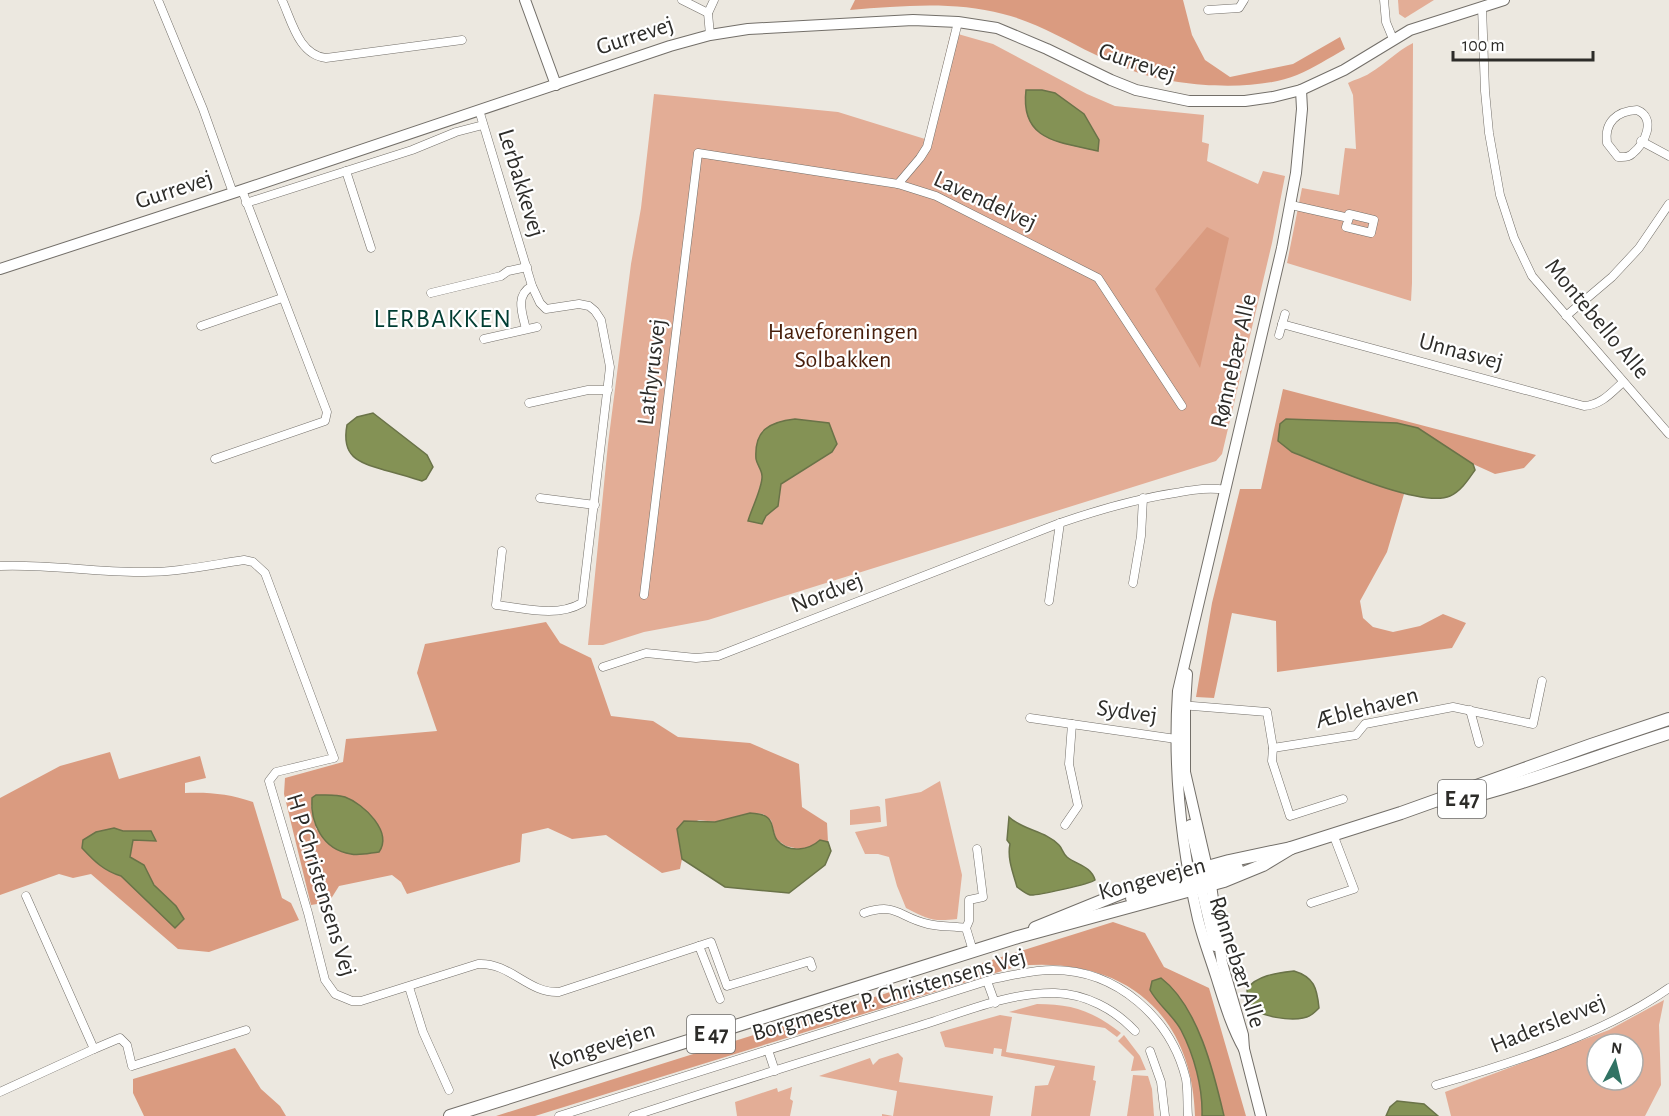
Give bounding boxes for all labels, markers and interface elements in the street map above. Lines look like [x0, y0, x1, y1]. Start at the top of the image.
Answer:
street label: Gurrevej [593, 12, 677, 60]
scale bar [1453, 24, 1592, 62]
text: 100 m [1462, 37, 1505, 55]
street label: Gurrevej [1095, 39, 1179, 87]
street label: Lerbakkevej [493, 126, 549, 240]
street label: Gurrevej [132, 166, 216, 214]
street label: Lavendelvej [930, 167, 1040, 235]
street label: Montebello Alle [1540, 254, 1654, 384]
street label: Rønnebær Alle [1207, 292, 1261, 430]
district label: LERBAKKEN [373, 306, 513, 332]
street label: Lathyrusvej [634, 317, 670, 427]
park label: Haveforeningen Solbakken [768, 320, 918, 372]
street label: Unnasvej [1416, 329, 1506, 375]
street label: Nordvej [788, 568, 866, 618]
street label: Æblehaven [1312, 683, 1421, 733]
street label: Sydvej [1095, 696, 1159, 728]
road number: E 47 [1438, 780, 1486, 818]
street label: H P Christensens Vej [282, 791, 360, 979]
street label: Kongevejen [1096, 853, 1208, 905]
street label: Rønnebær Alle [1204, 893, 1270, 1031]
street label: Borgmester P. Christensens Vej [749, 944, 1029, 1046]
street label: Haderslevvej [1487, 990, 1609, 1058]
road number: E 47 [687, 1015, 735, 1053]
street label: Kongevejen [546, 1018, 658, 1074]
north arrow [1585, 1032, 1645, 1092]
text: N [1610, 1039, 1623, 1057]

